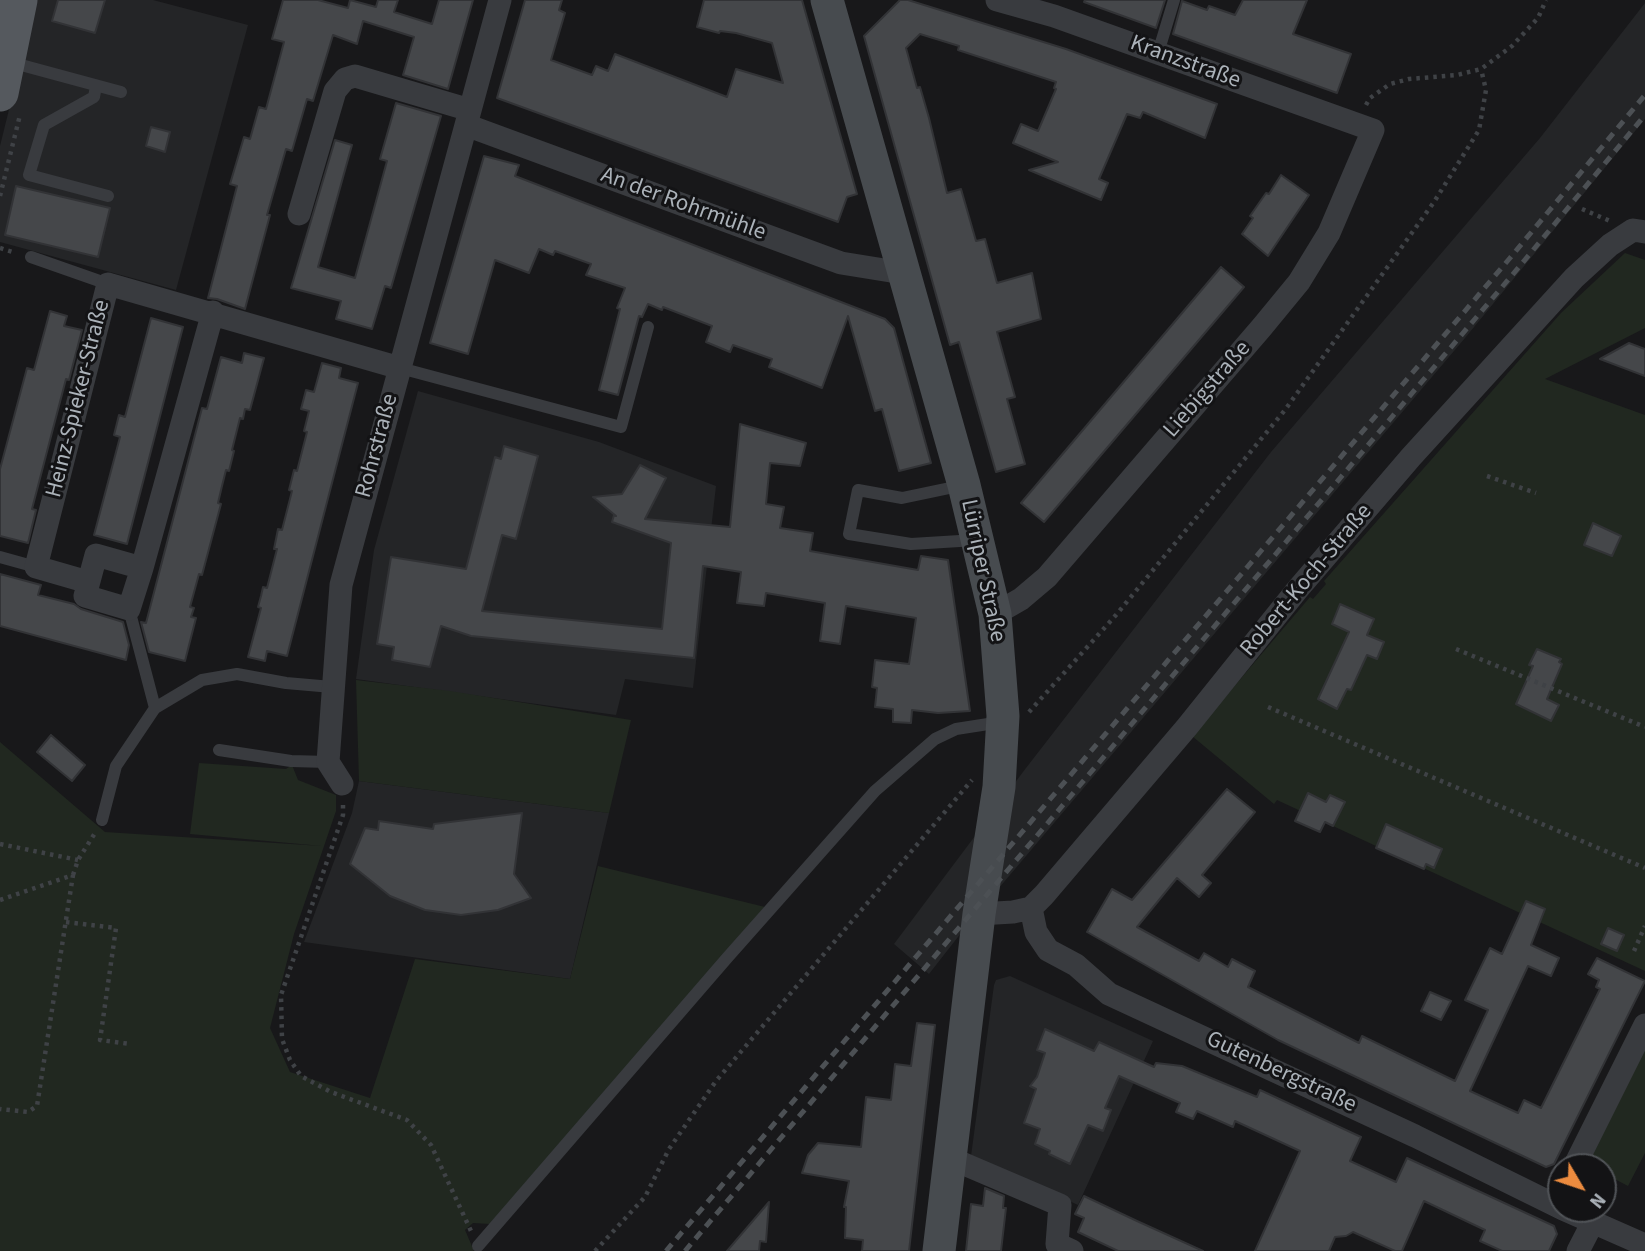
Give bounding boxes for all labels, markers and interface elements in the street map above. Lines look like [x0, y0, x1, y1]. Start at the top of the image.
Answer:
street label: Kranzstraße [1126, 30, 1244, 96]
street label: An der Rohrmühle [597, 162, 769, 248]
street label: Heinz-Spieker-Straße [41, 297, 117, 501]
street label: Liebigstraße [1159, 336, 1257, 444]
street label: Rohrstraße [351, 391, 405, 501]
street label: Lürriper Straße [953, 497, 1011, 645]
street label: Robert-Koch-Straße [1235, 499, 1379, 663]
street label: Gutenbergstraße [1202, 1026, 1360, 1120]
north arrow [1547, 1153, 1617, 1223]
text: N [1583, 1187, 1612, 1214]

